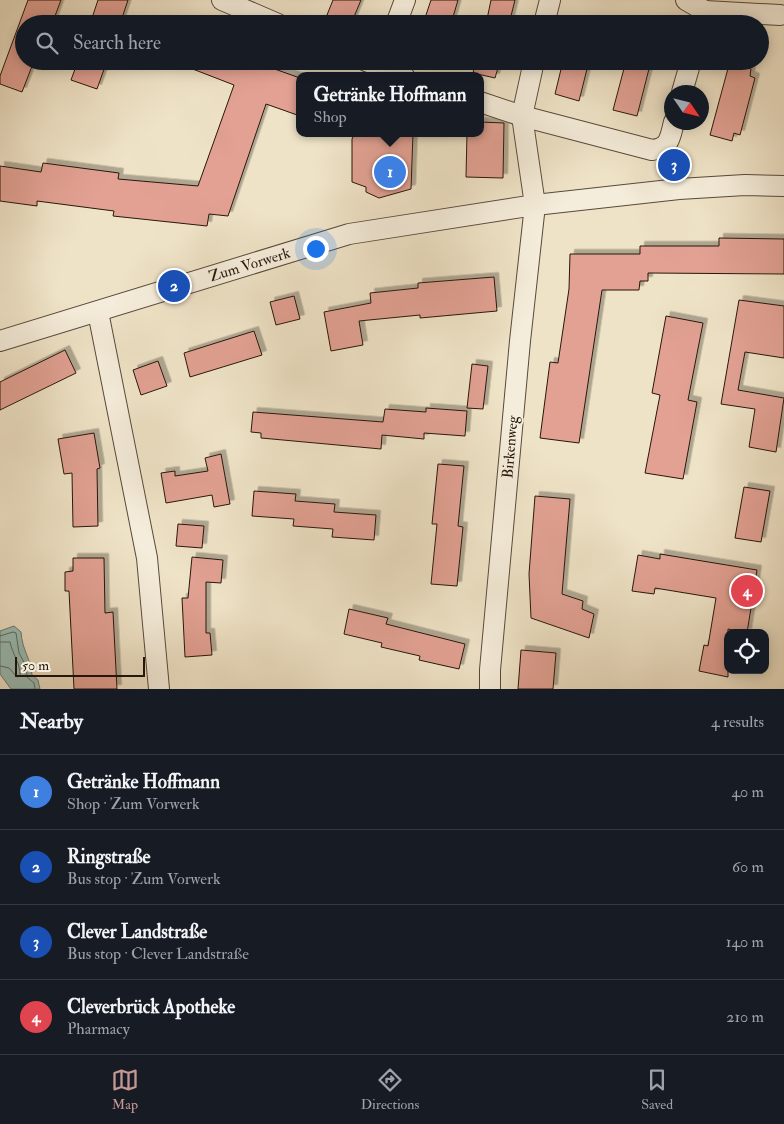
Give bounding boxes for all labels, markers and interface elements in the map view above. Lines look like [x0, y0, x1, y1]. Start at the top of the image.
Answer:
search box [15, 15, 769, 70]
icon: search [33, 29, 61, 57]
text: Search here [73, 31, 161, 55]
popup [296, 72, 484, 137]
text: Getränke Hoffmann [314, 83, 466, 107]
north arrow [664, 85, 709, 130]
text: Shop [314, 107, 347, 127]
pin: 3 [658, 146, 690, 184]
pin: 1 [374, 153, 406, 191]
your location [303, 236, 329, 262]
street label: Zum Vorwerk [207, 244, 293, 286]
pin: 2 [158, 267, 190, 305]
street label: Birkenweg [498, 414, 523, 479]
pin: 4 [731, 572, 763, 610]
map controls [724, 629, 769, 674]
button: locate [724, 629, 769, 674]
scale bar [15, 654, 145, 677]
text: 50 m [22, 657, 49, 674]
text: Nearby [20, 708, 83, 735]
text: 4 results [711, 712, 764, 732]
text: Getränke Hoffmann [67, 770, 220, 794]
text: 1 [33, 782, 39, 802]
text: 40 m [731, 782, 764, 802]
text: Shop · Zum Vorwerk [67, 794, 200, 814]
text: Ringstraße [67, 845, 151, 869]
text: 2 [32, 857, 40, 877]
text: 60 m [732, 857, 764, 877]
text: Bus stop · Zum Vorwerk [67, 869, 221, 889]
text: Clever Landstraße [67, 920, 207, 944]
text: 3 [33, 932, 39, 952]
text: 140 m [726, 932, 764, 952]
text: Bus stop · Clever Landstraße [67, 944, 249, 964]
text: Cleverbrück Apotheke [67, 995, 235, 1019]
text: 4 [32, 1007, 40, 1027]
text: 210 m [726, 1007, 764, 1027]
text: Pharmacy [67, 1019, 130, 1039]
tab: Map [111, 1066, 139, 1113]
tab: Directions [361, 1066, 419, 1113]
tab: Saved [641, 1066, 673, 1113]

